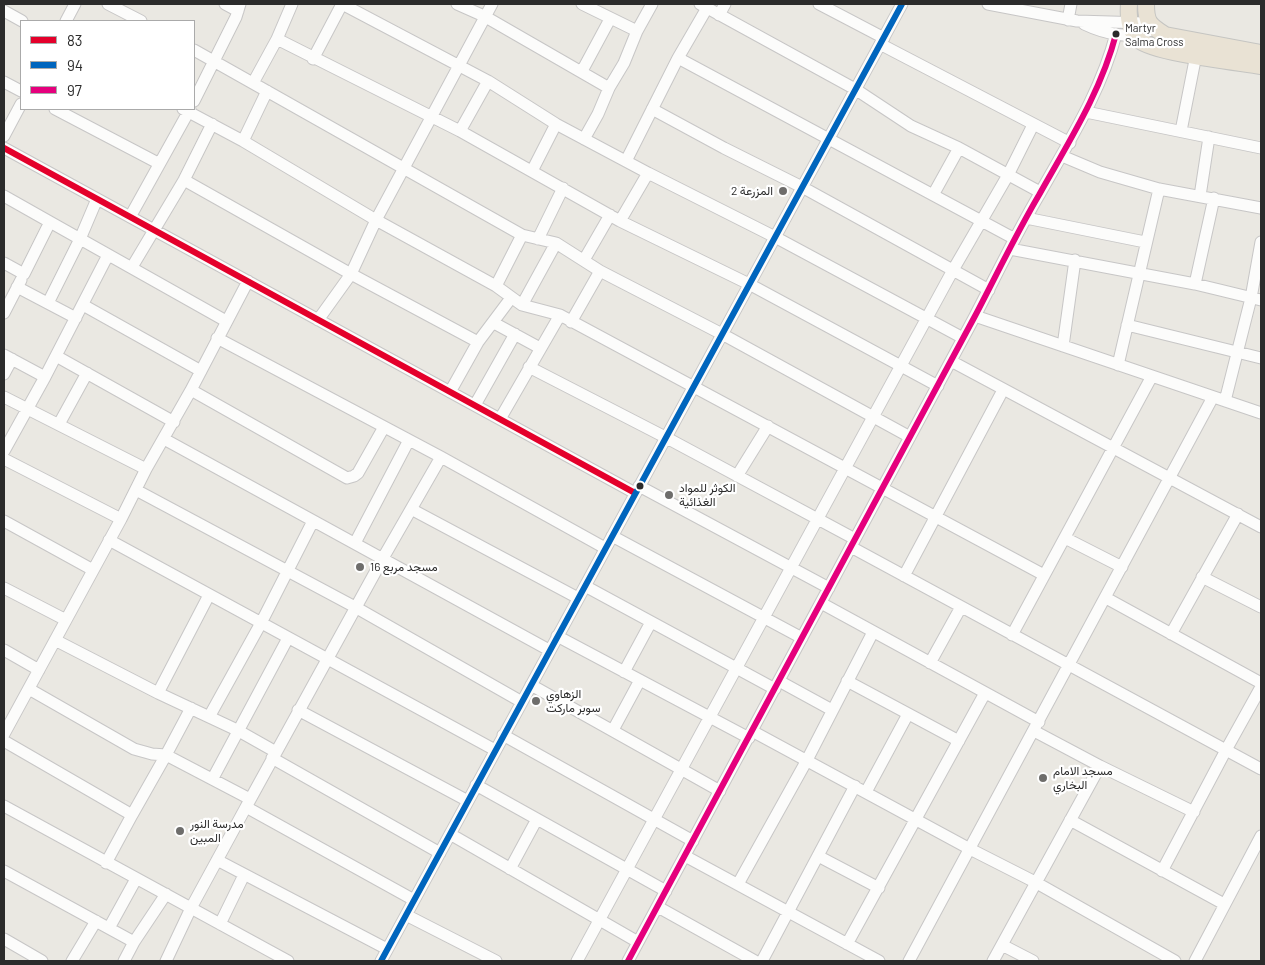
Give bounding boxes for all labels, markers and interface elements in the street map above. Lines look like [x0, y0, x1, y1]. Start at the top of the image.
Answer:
legend [20, 20, 195, 110]
place label: Martyr Salma Cross [1125, 21, 1184, 47]
marker: Martyr Salma Cross [1111, 29, 1121, 39]
text: 83 [67, 31, 83, 49]
text: 94 [67, 56, 83, 74]
text: 97 [67, 81, 82, 99]
place label: المزرعة 2 [731, 184, 773, 198]
marker: المزرعة 2 [777, 185, 789, 197]
unlabelled marker [635, 481, 645, 491]
place label: الكوثر للمواد الغذائية [679, 481, 735, 509]
marker: الكوثر للمواد الغذائية [663, 489, 675, 501]
place label: مسجد مربع 16 [370, 560, 438, 574]
marker: مسجد مربع 16 [354, 561, 366, 573]
place label: الزهاوي سوبر ماركت [546, 687, 600, 715]
marker: الزهاوي سوبر ماركت [530, 695, 542, 707]
place label: مسجد الامام البخاري [1053, 764, 1113, 792]
marker: مسجد الامام البخاري [1037, 772, 1049, 784]
place label: مدرسة النور المبين [190, 817, 244, 845]
marker: مدرسة النور المبين [174, 825, 186, 837]

